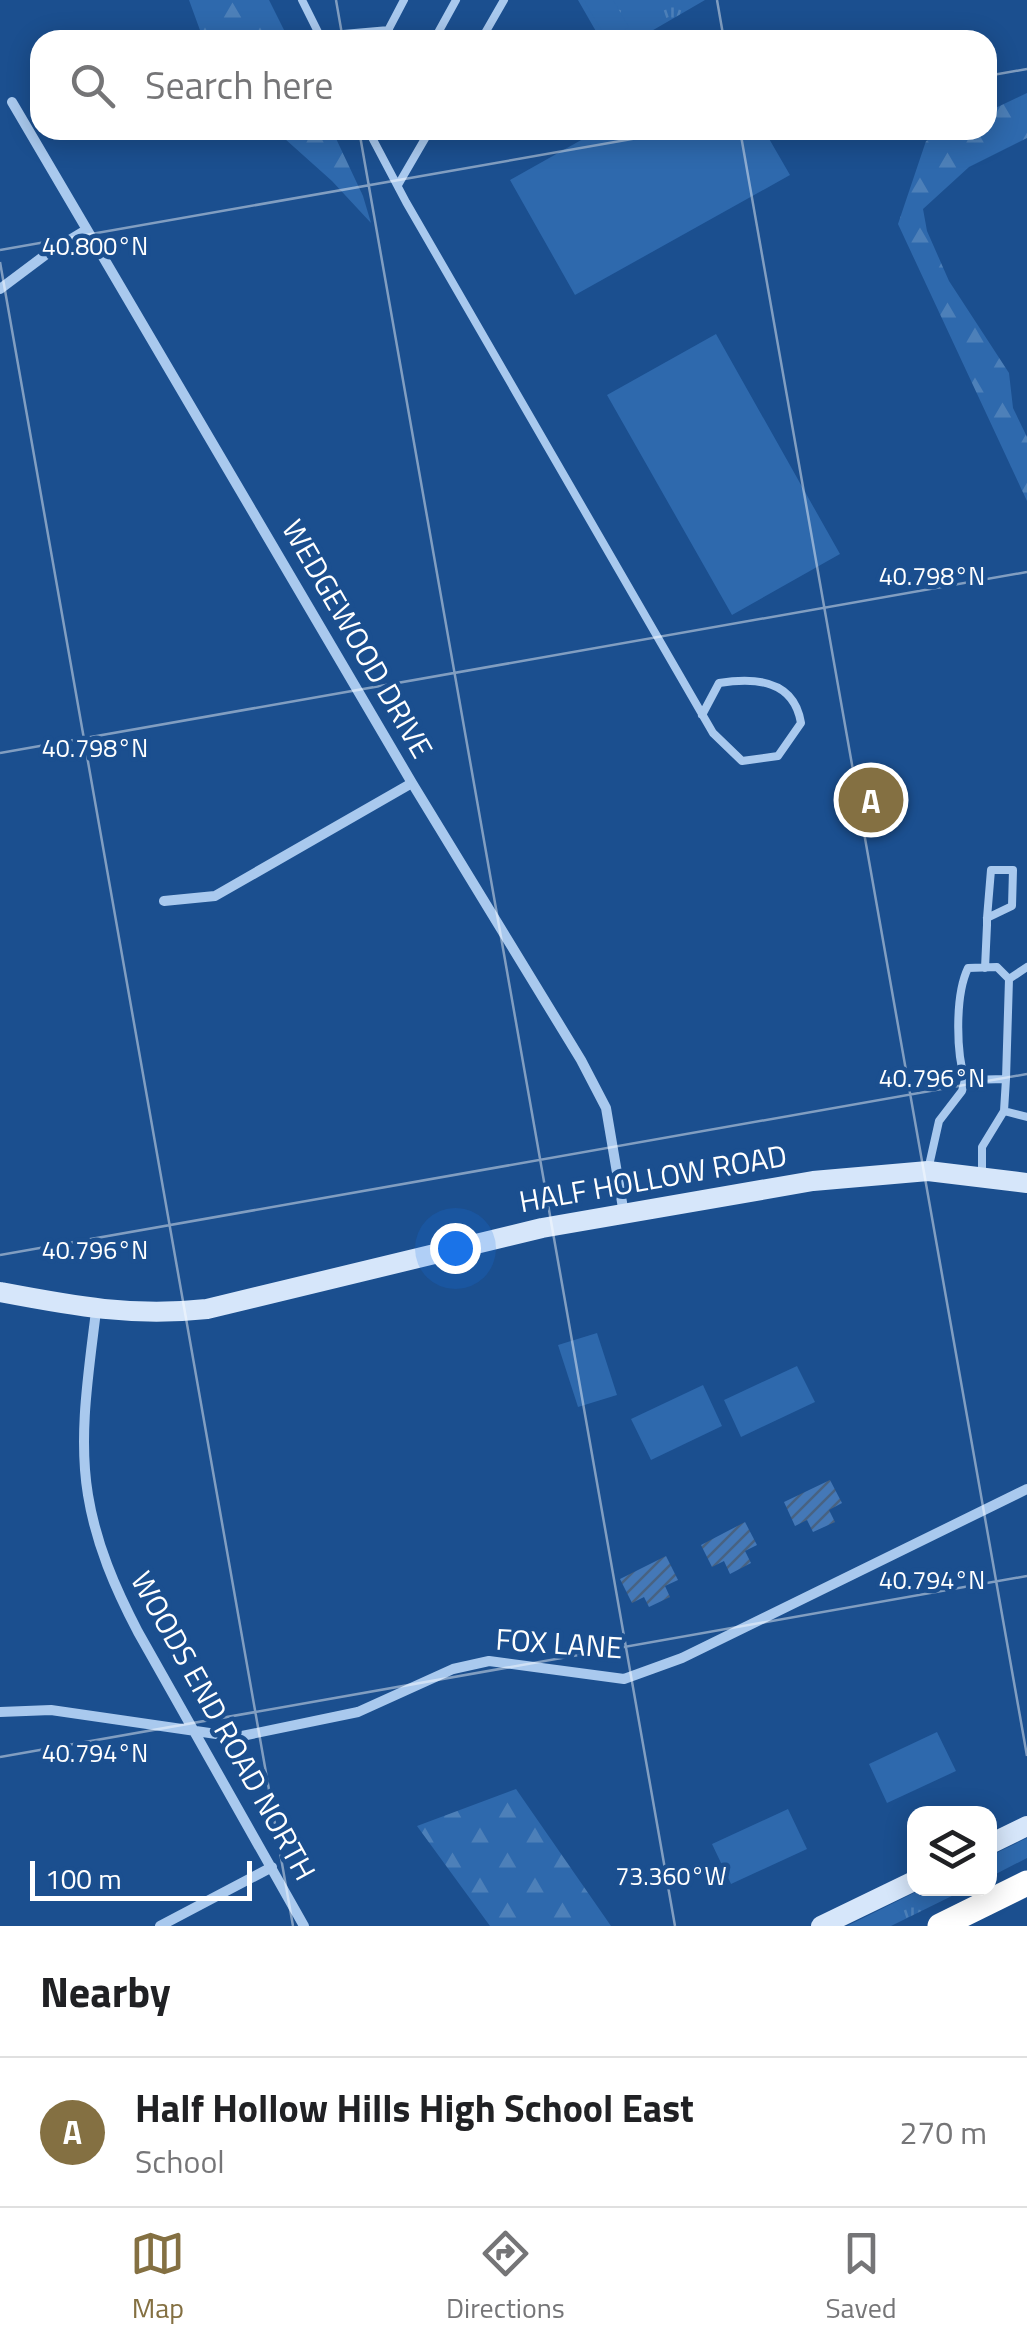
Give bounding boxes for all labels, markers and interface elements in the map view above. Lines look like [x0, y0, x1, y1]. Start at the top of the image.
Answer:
search box [30, 30, 997, 140]
text: Search here [145, 56, 333, 114]
icon: search [65, 58, 120, 113]
text: 40.800°N [42, 227, 148, 265]
street label: WEDGEWOOD DRIVE [271, 511, 445, 766]
text: 40.798°N [879, 557, 985, 595]
text: 40.798°N [42, 729, 148, 767]
pin: A [838, 762, 904, 838]
text: 40.796°N [879, 1059, 985, 1097]
street label: HALF HOLLOW ROAD [515, 1132, 790, 1224]
your location [430, 1223, 481, 1274]
text: 40.796°N [42, 1231, 148, 1269]
text: 40.794°N [879, 1561, 985, 1599]
street label: WOODS END ROAD NORTH [120, 1563, 328, 1889]
street label: FOX LANE [494, 1616, 624, 1670]
text: 40.794°N [42, 1734, 148, 1772]
map controls [907, 1806, 997, 1896]
button: layers [907, 1806, 997, 1896]
scale bar [30, 1856, 252, 1900]
text: 100 m [45, 1857, 122, 1900]
text: 73.360°W [615, 1857, 727, 1895]
text: Nearby [40, 1959, 171, 2023]
text: Half Hollow Hills High School East [135, 2079, 694, 2137]
text: A [63, 2108, 82, 2156]
text: 270 m [899, 2108, 987, 2156]
text: School [135, 2137, 225, 2185]
tab: Map [130, 2226, 185, 2329]
tab: Directions [446, 2226, 565, 2329]
tab: Saved [825, 2226, 897, 2329]

